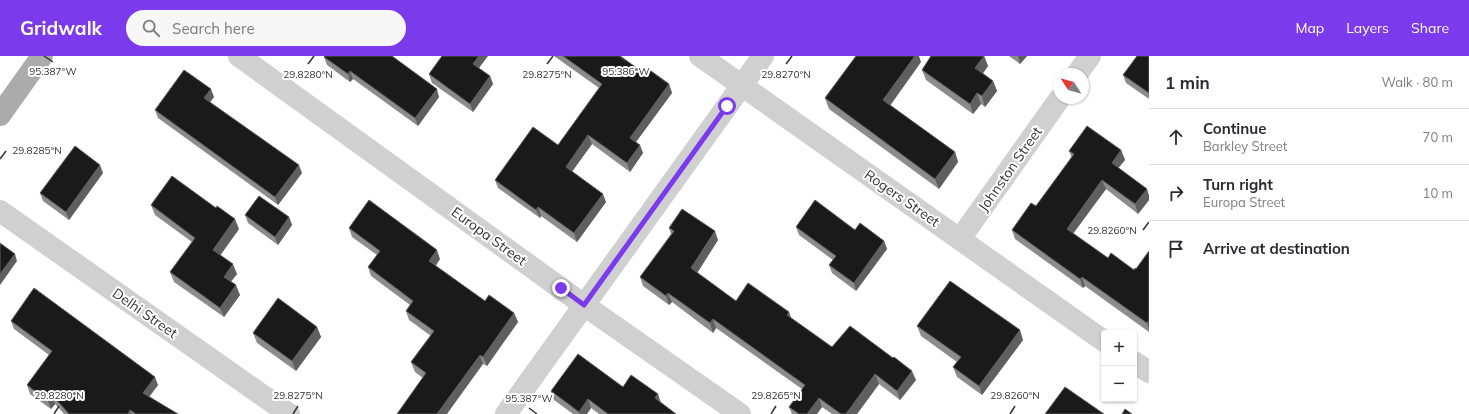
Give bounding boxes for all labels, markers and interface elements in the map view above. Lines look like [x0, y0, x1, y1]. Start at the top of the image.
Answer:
search box [126, 10, 406, 46]
text: Gridwalk [20, 16, 102, 40]
icon: search [140, 17, 162, 39]
text: Search here [172, 19, 255, 38]
text: Map [1295, 19, 1324, 37]
text: Layers [1346, 19, 1389, 37]
text: Share [1411, 19, 1449, 37]
text: 95.387°W [29, 65, 77, 78]
text: 95.386°W [602, 65, 650, 78]
text: 29.8280°N [283, 68, 333, 81]
text: 29.8275°N [522, 68, 572, 81]
text: 29.8270°N [761, 68, 811, 81]
north arrow [1053, 68, 1089, 104]
text: 1 min [1165, 72, 1210, 93]
text: Walk · 80 m [1382, 74, 1453, 90]
route start [718, 97, 736, 115]
text: Continue [1203, 119, 1266, 138]
street label: Johnston Street [974, 123, 1046, 215]
icon: ahead [1165, 126, 1187, 148]
text: 70 m [1423, 129, 1453, 145]
text: Barkley Street [1203, 138, 1287, 154]
text: 29.8285°N [12, 144, 62, 157]
street label: Rogers Street [861, 165, 943, 231]
text: Turn right [1203, 175, 1273, 194]
icon: right [1165, 182, 1187, 204]
text: 10 m [1423, 185, 1453, 201]
text: Europa Street [1203, 194, 1285, 210]
street label: Europa Street [448, 203, 530, 269]
text: 29.8260°N [1087, 224, 1137, 237]
icon: arrive [1165, 238, 1187, 260]
text: Arrive at destination [1203, 239, 1350, 258]
route end [552, 279, 570, 297]
street label: Delhi Street [109, 284, 181, 342]
map controls [1101, 330, 1137, 402]
button: + [1101, 330, 1137, 366]
button: − [1101, 366, 1137, 402]
text: 29.8280°N [34, 389, 84, 402]
text: 29.8275°N [273, 389, 323, 402]
text: 29.8265°N [751, 389, 801, 402]
text: 29.8260°N [990, 389, 1040, 402]
text: 95.387°W [505, 392, 553, 405]

